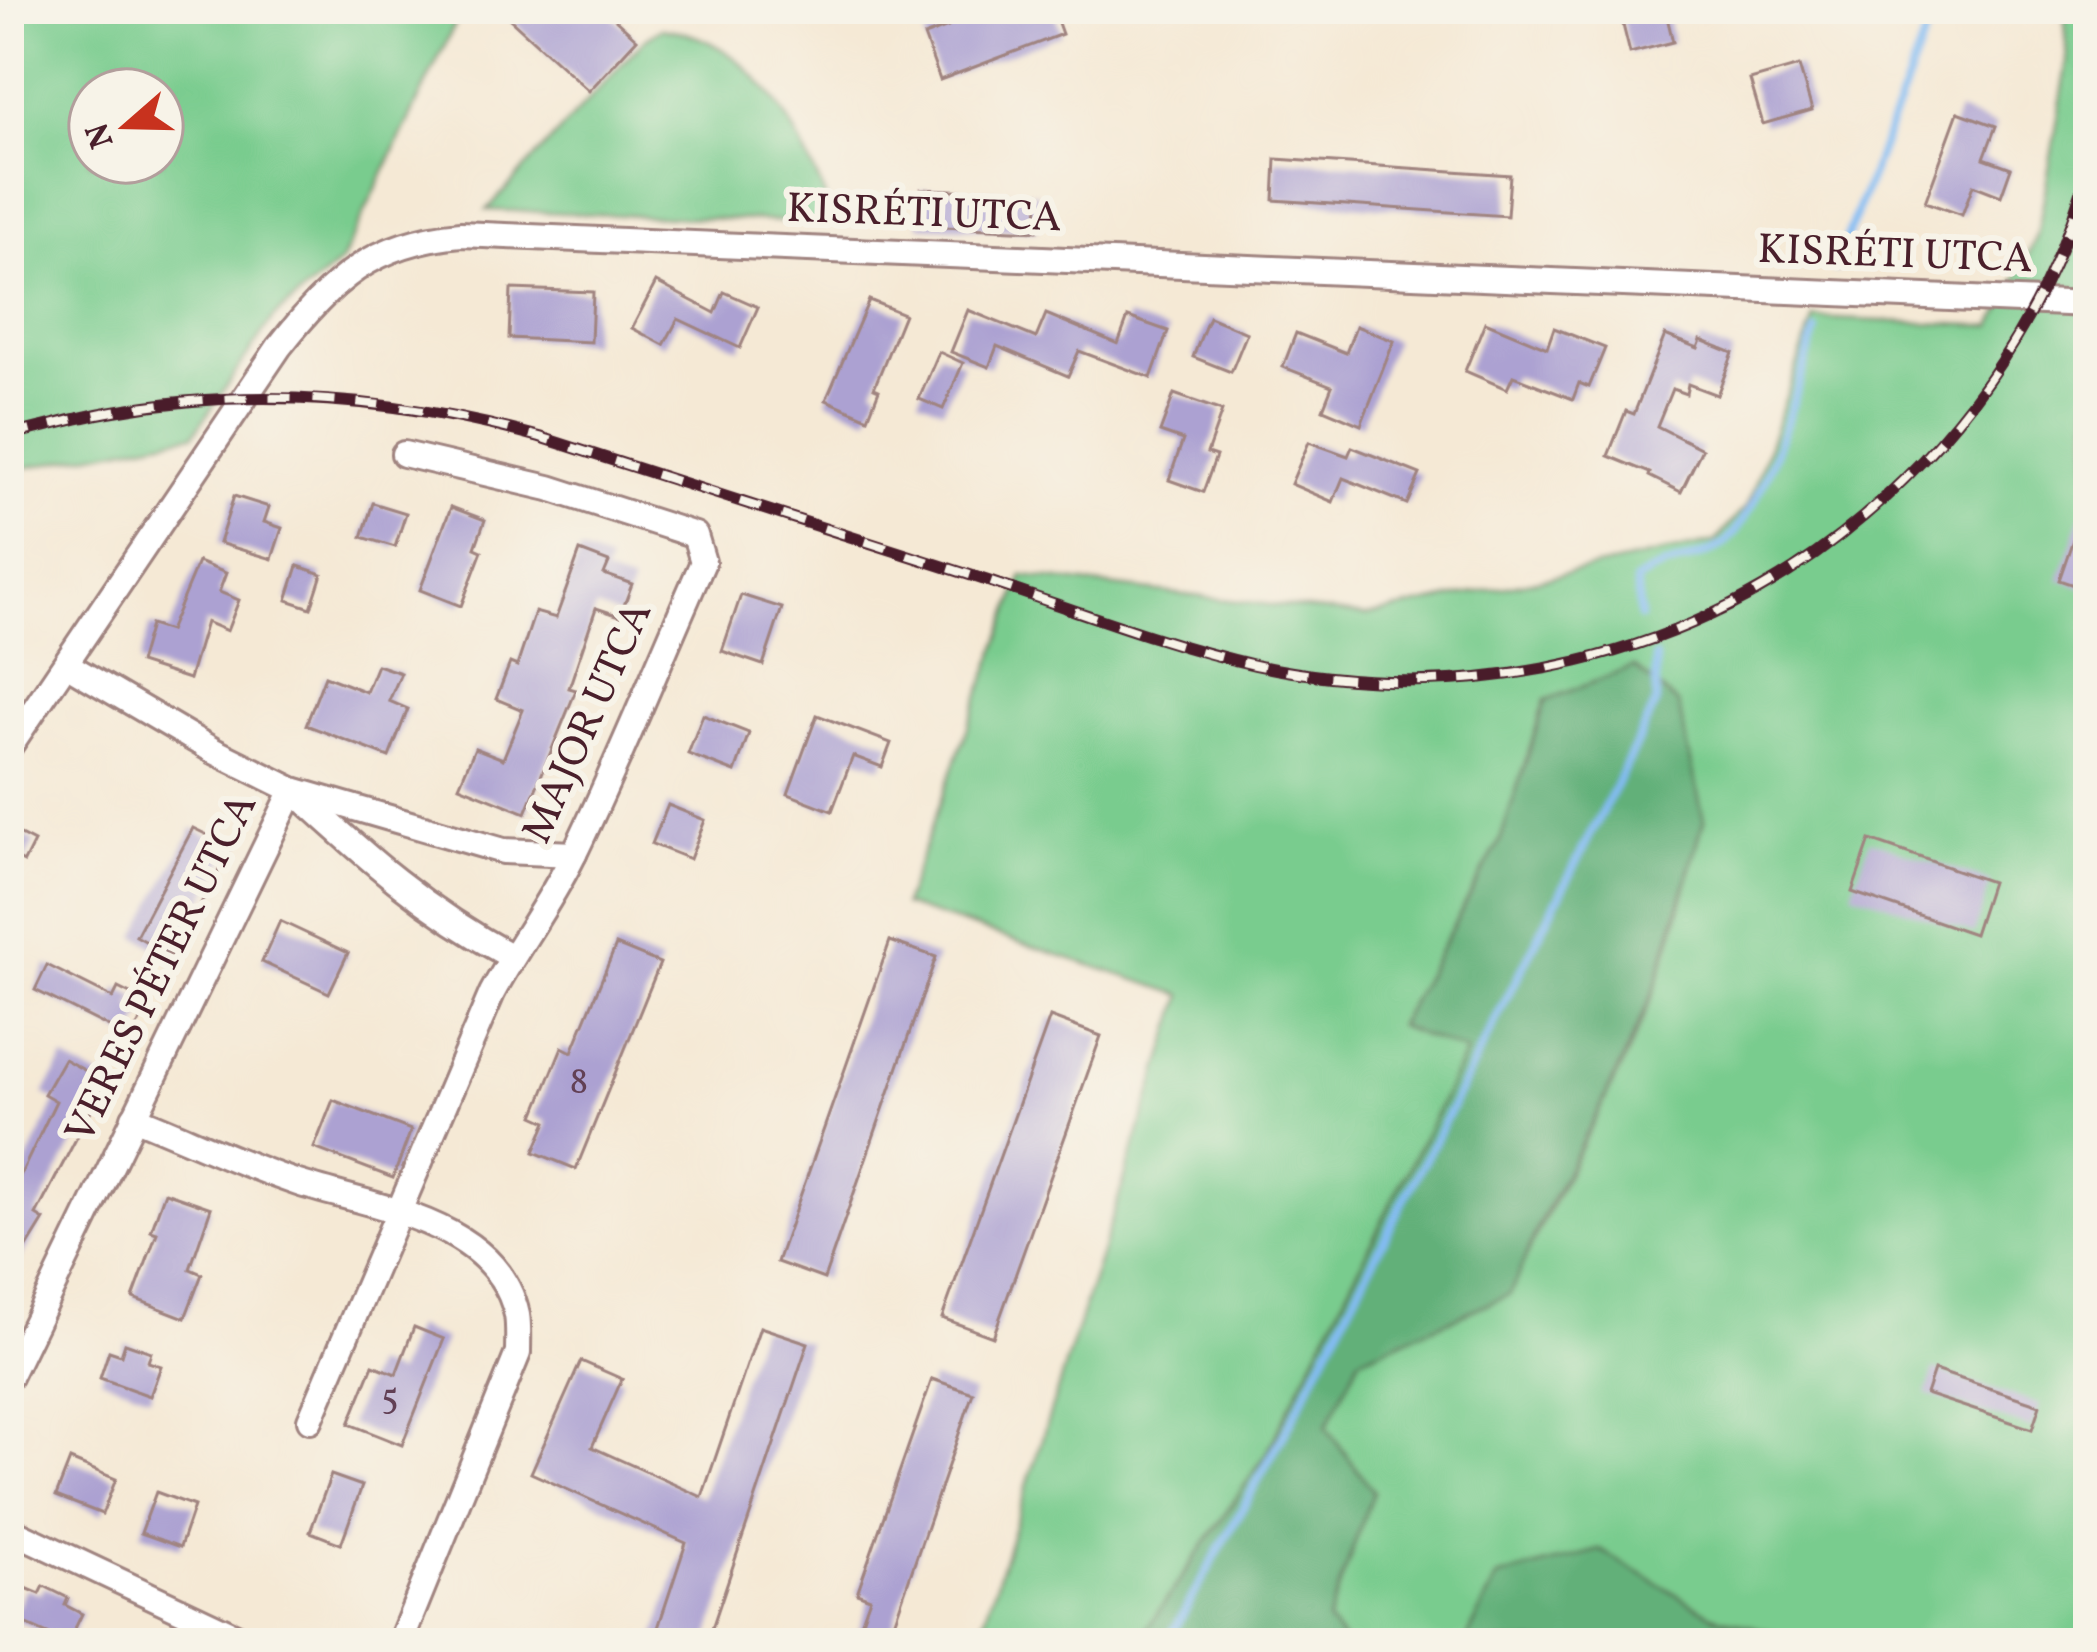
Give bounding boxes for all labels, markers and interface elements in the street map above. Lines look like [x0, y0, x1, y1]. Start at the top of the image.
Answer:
north arrow [66, 66, 186, 186]
text: N [76, 116, 127, 154]
street label: KISRÉTI UTCA [785, 181, 1063, 249]
street label: KISRÉTI UTCA [1756, 222, 2034, 290]
street label: MAJOR UTCA [509, 593, 669, 853]
street label: VERES PÉTER UTCA [53, 784, 273, 1154]
house number: 8 [570, 1059, 588, 1109]
house number: 5 [381, 1374, 399, 1424]

